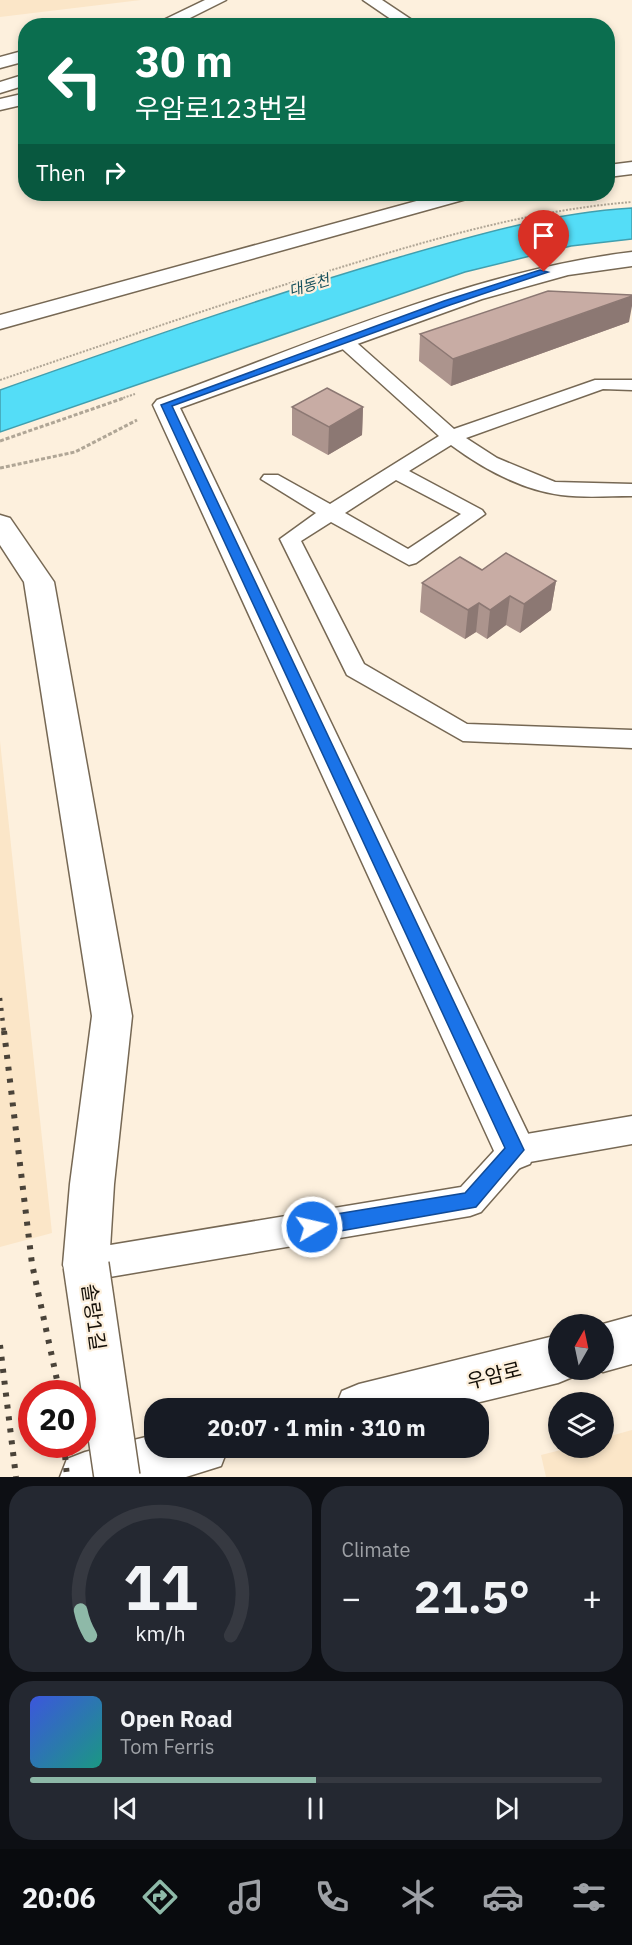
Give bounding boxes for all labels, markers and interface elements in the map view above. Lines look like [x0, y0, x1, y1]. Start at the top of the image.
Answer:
text: 30 m [135, 34, 233, 89]
icon: left [36, 42, 114, 120]
text: 우암로123번길 [135, 90, 308, 125]
icon: right [98, 156, 131, 189]
text: Then [36, 158, 86, 187]
pin [518, 210, 569, 272]
icon: arrive [527, 219, 560, 252]
water label: 대동천 [286, 269, 334, 300]
position arrow [280, 1195, 344, 1259]
street label: 솔랑1길 [76, 1282, 112, 1352]
north arrow [548, 1314, 614, 1380]
map controls [548, 1314, 614, 1458]
street label: 우암로 [464, 1355, 524, 1395]
speed limit sign: 20 [18, 1380, 96, 1458]
button: layers [548, 1392, 614, 1458]
text: 20:07 · 1 min · 310 m [207, 1413, 426, 1442]
text: Climate [342, 1536, 410, 1563]
text: 11 [123, 1546, 198, 1627]
text: 21.5° [414, 1567, 530, 1625]
text: − [342, 1576, 361, 1619]
text: + [582, 1576, 602, 1619]
text: km/h [135, 1619, 185, 1647]
text: Open Road [120, 1704, 233, 1733]
text: Tom Ferris [120, 1733, 215, 1760]
icon: previous [109, 1792, 142, 1825]
icon: pause [299, 1792, 332, 1825]
icon: next [490, 1792, 523, 1825]
icon: directions [139, 1876, 181, 1918]
icon: music [225, 1876, 267, 1918]
icon: phone [311, 1876, 353, 1918]
icon: climate [397, 1876, 439, 1918]
icon: car [482, 1876, 524, 1918]
icon: filters [568, 1876, 610, 1918]
text: 20:06 [22, 1880, 96, 1915]

